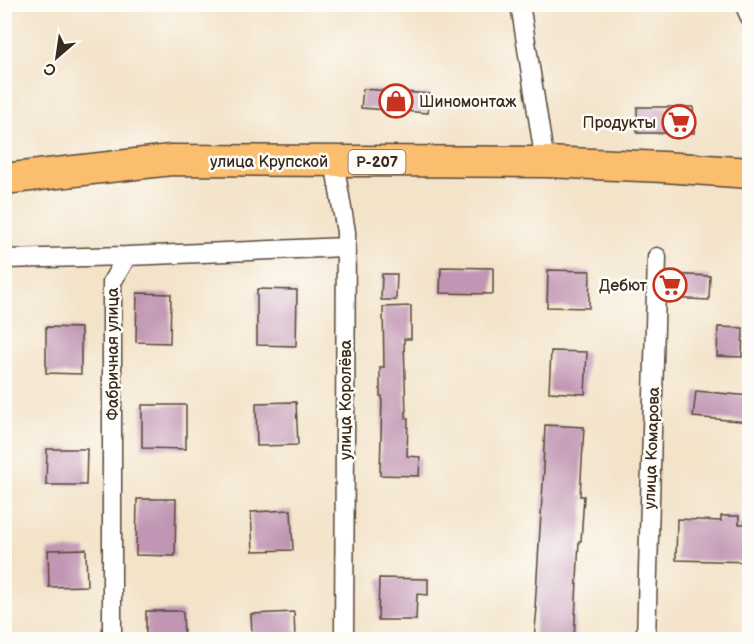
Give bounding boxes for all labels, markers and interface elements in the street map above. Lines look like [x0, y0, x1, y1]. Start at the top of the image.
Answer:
north arrow [27, 27, 87, 87]
text: С [41, 58, 60, 80]
shop icon: Шиномонтаж [378, 83, 414, 119]
place label: Шиномонтаж [419, 93, 517, 112]
supermarket icon: Продукты [661, 104, 697, 140]
place label: Продукты [583, 114, 656, 133]
road number: Р-207 [348, 150, 406, 174]
street label: улица Крупской [210, 153, 328, 172]
supermarket icon: Дебют [652, 267, 688, 303]
place label: Дебют [599, 277, 648, 296]
street label: Фабричная улица [104, 287, 123, 420]
street label: улица Королёва [337, 339, 356, 460]
street label: улица Комарова [641, 386, 664, 510]

